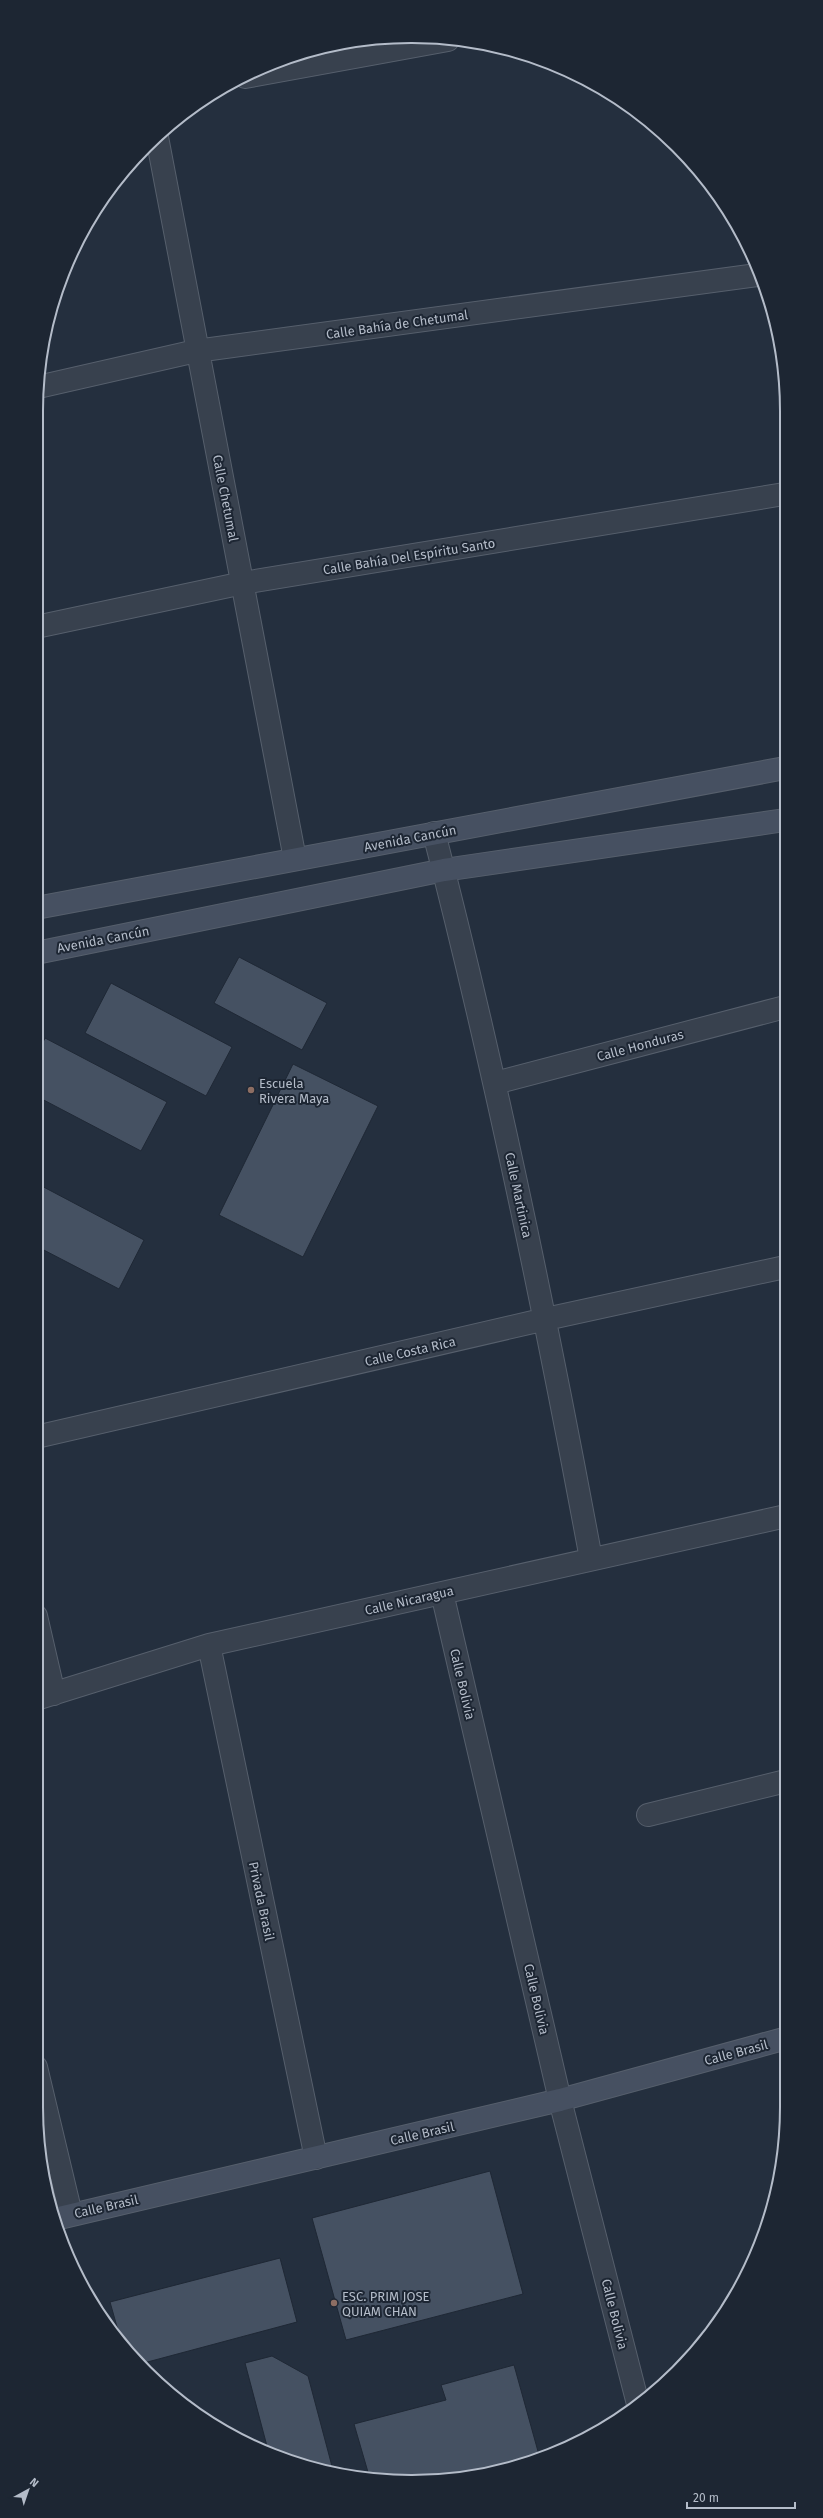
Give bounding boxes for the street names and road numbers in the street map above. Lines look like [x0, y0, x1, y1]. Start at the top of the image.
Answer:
street label: Calle Bahía de Chetumal [325, 307, 469, 342]
street label: Calle Chetumal [210, 453, 241, 543]
street label: Calle Bahía Del Espíritu Santo [322, 535, 496, 578]
street label: Avenida Cancún [363, 822, 457, 855]
street label: Avenida Cancún [56, 923, 150, 956]
street label: Calle Honduras [595, 1027, 685, 1064]
street label: Calle Martinica [502, 1151, 535, 1239]
street label: Calle Costa Rica [363, 1334, 457, 1369]
street label: Calle Nicaragua [363, 1583, 455, 1618]
street label: Calle Bolivia [447, 1647, 478, 1721]
street label: Privada Brasil [246, 1860, 277, 1942]
street label: Calle Bolivia [521, 1962, 552, 2036]
street label: Calle Brasil [703, 2037, 770, 2068]
street label: Calle Brasil [389, 2119, 456, 2148]
street label: Calle Brasil [73, 2192, 140, 2221]
street label: Calle Bolivia [598, 2277, 631, 2351]

